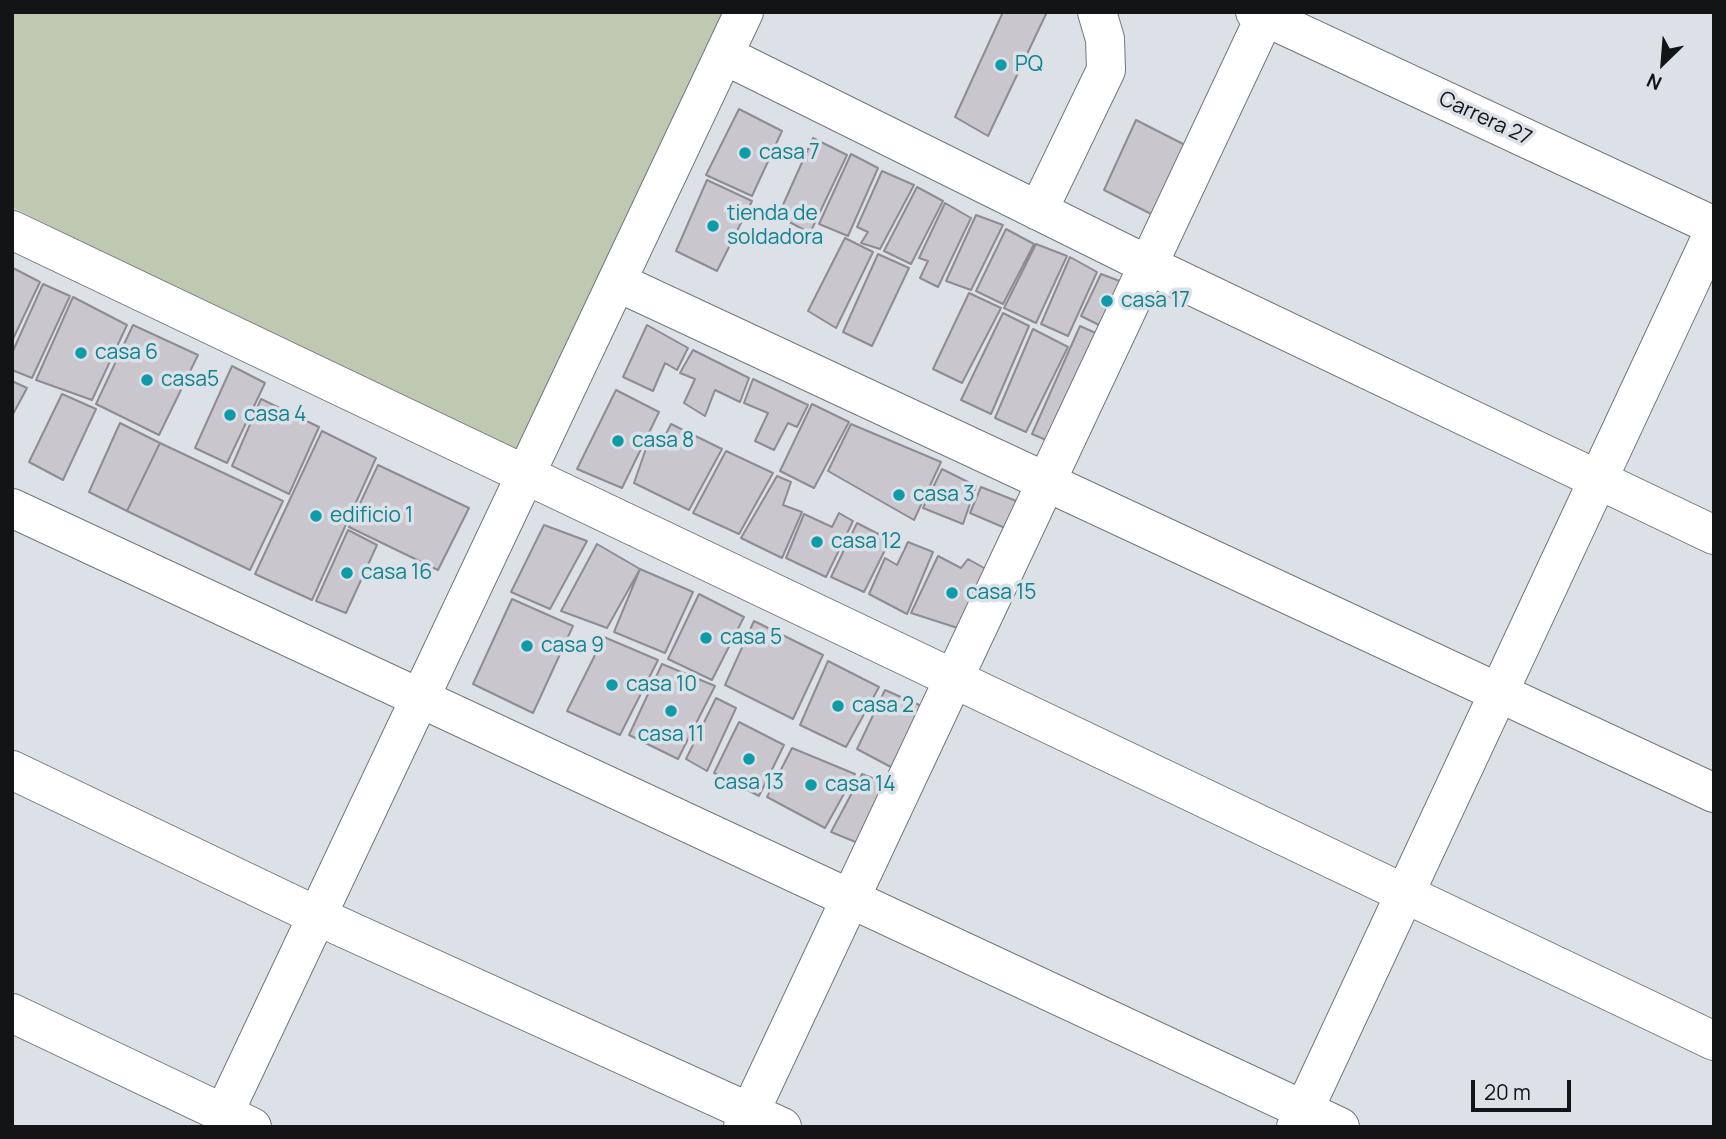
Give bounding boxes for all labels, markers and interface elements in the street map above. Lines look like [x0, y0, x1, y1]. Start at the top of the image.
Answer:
north arrow [1628, 28, 1698, 98]
place label: PQ [1015, 52, 1043, 78]
marker: PQ [993, 57, 1009, 73]
text: N [1642, 67, 1666, 97]
street label: Carrera 27 [1435, 87, 1535, 151]
place label: casa 7 [759, 140, 820, 166]
marker: casa 7 [737, 145, 753, 161]
place label: tienda de soldadora [727, 201, 823, 251]
marker: tienda de soldadora [705, 218, 721, 234]
place label: casa 17 [1121, 288, 1190, 314]
marker: casa 17 [1099, 293, 1115, 309]
place label: casa 6 [95, 340, 158, 366]
marker: casa 6 [73, 345, 89, 361]
place label: casa5 [161, 367, 219, 393]
marker: casa5 [139, 372, 155, 388]
place label: casa 4 [244, 402, 306, 428]
marker: casa 4 [222, 407, 238, 423]
place label: casa 8 [632, 428, 694, 454]
marker: casa 8 [610, 433, 626, 449]
place label: casa 3 [913, 482, 975, 508]
marker: casa 3 [891, 487, 907, 503]
place label: edificio 1 [330, 503, 413, 529]
marker: edificio 1 [308, 508, 324, 524]
place label: casa 12 [831, 529, 901, 555]
marker: casa 12 [809, 534, 825, 550]
place label: casa 16 [361, 560, 432, 586]
marker: casa 16 [339, 565, 355, 581]
place label: casa 15 [966, 580, 1036, 606]
marker: casa 15 [944, 585, 960, 601]
place label: casa 5 [720, 625, 782, 651]
marker: casa 5 [698, 630, 714, 646]
place label: casa 9 [541, 633, 604, 659]
marker: casa 9 [519, 638, 535, 654]
place label: casa 10 [626, 672, 697, 698]
marker: casa 10 [604, 677, 620, 693]
place label: casa 2 [852, 693, 914, 719]
marker: casa 2 [830, 698, 846, 714]
marker: casa 11 [663, 703, 679, 719]
place label: casa 11 [638, 722, 704, 748]
marker: casa 13 [741, 751, 757, 767]
place label: casa 13 [714, 770, 784, 796]
place label: casa 14 [825, 772, 896, 798]
marker: casa 14 [803, 777, 819, 793]
scale bar [1474, 1066, 1574, 1110]
text: 20 m [1484, 1078, 1531, 1106]

